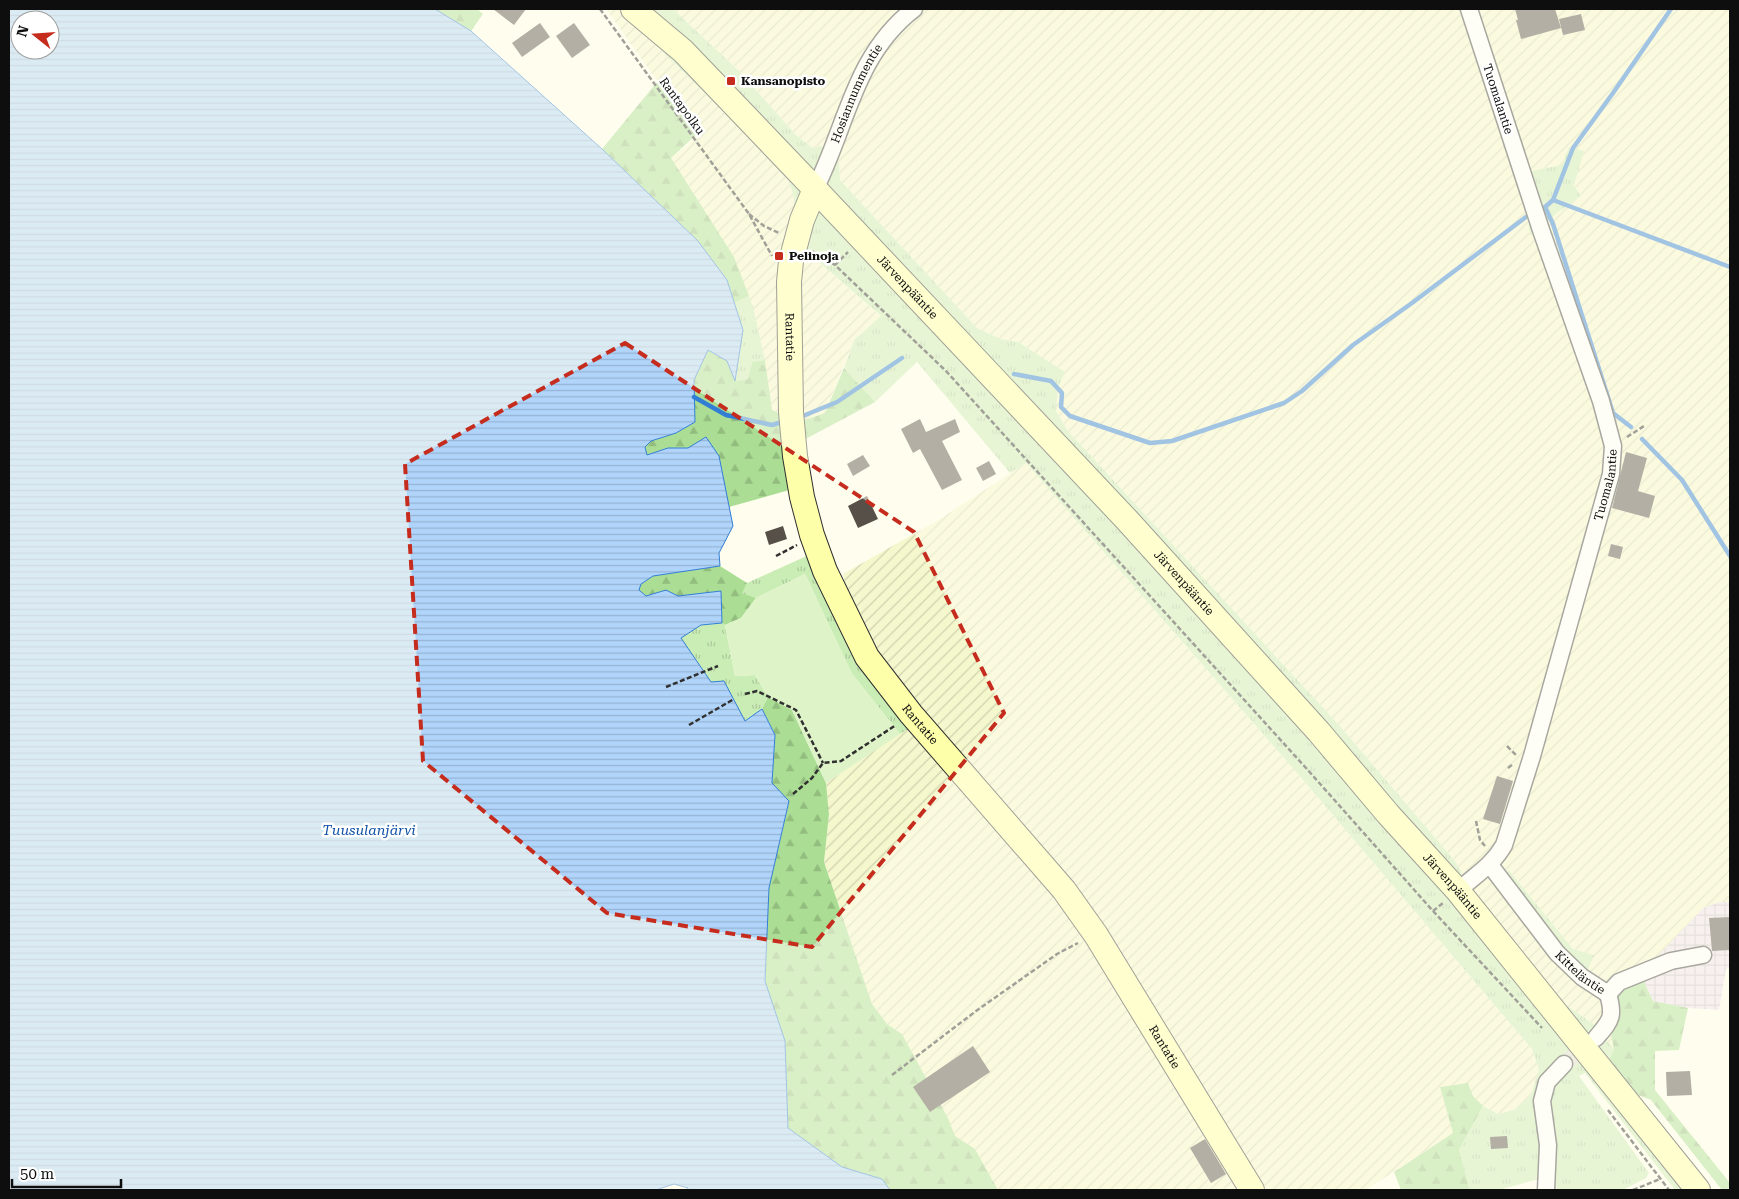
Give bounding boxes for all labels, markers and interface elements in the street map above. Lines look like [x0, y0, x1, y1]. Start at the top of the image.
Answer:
north arrow [10, 10, 60, 60]
text: N [13, 23, 32, 39]
street label: Hosiannummentie [828, 41, 885, 145]
street label: Tuomalantie [1480, 62, 1516, 136]
place label: Kansanopisto [741, 74, 826, 88]
street label: Rantapolku [657, 75, 708, 138]
marker: Kansanopisto [725, 75, 737, 87]
place label: Pelinoja [789, 249, 839, 263]
marker: Pelinoja [773, 250, 785, 262]
street label: Järvenpääntie [874, 252, 941, 322]
street label: Rantatie [782, 313, 797, 361]
street label: Tuomalantie [1591, 448, 1620, 522]
street label: Järvenpääntie [1151, 548, 1217, 618]
street label: Rantatie [899, 702, 941, 747]
water label: Tuusulanjärvi [322, 822, 416, 838]
street label: Järvenpääntie [1420, 850, 1485, 922]
street label: Kitteläntie [1552, 948, 1608, 997]
street label: Rantatie [1146, 1023, 1183, 1072]
scale bar [12, 1156, 121, 1188]
text: 50 m [20, 1165, 55, 1183]

